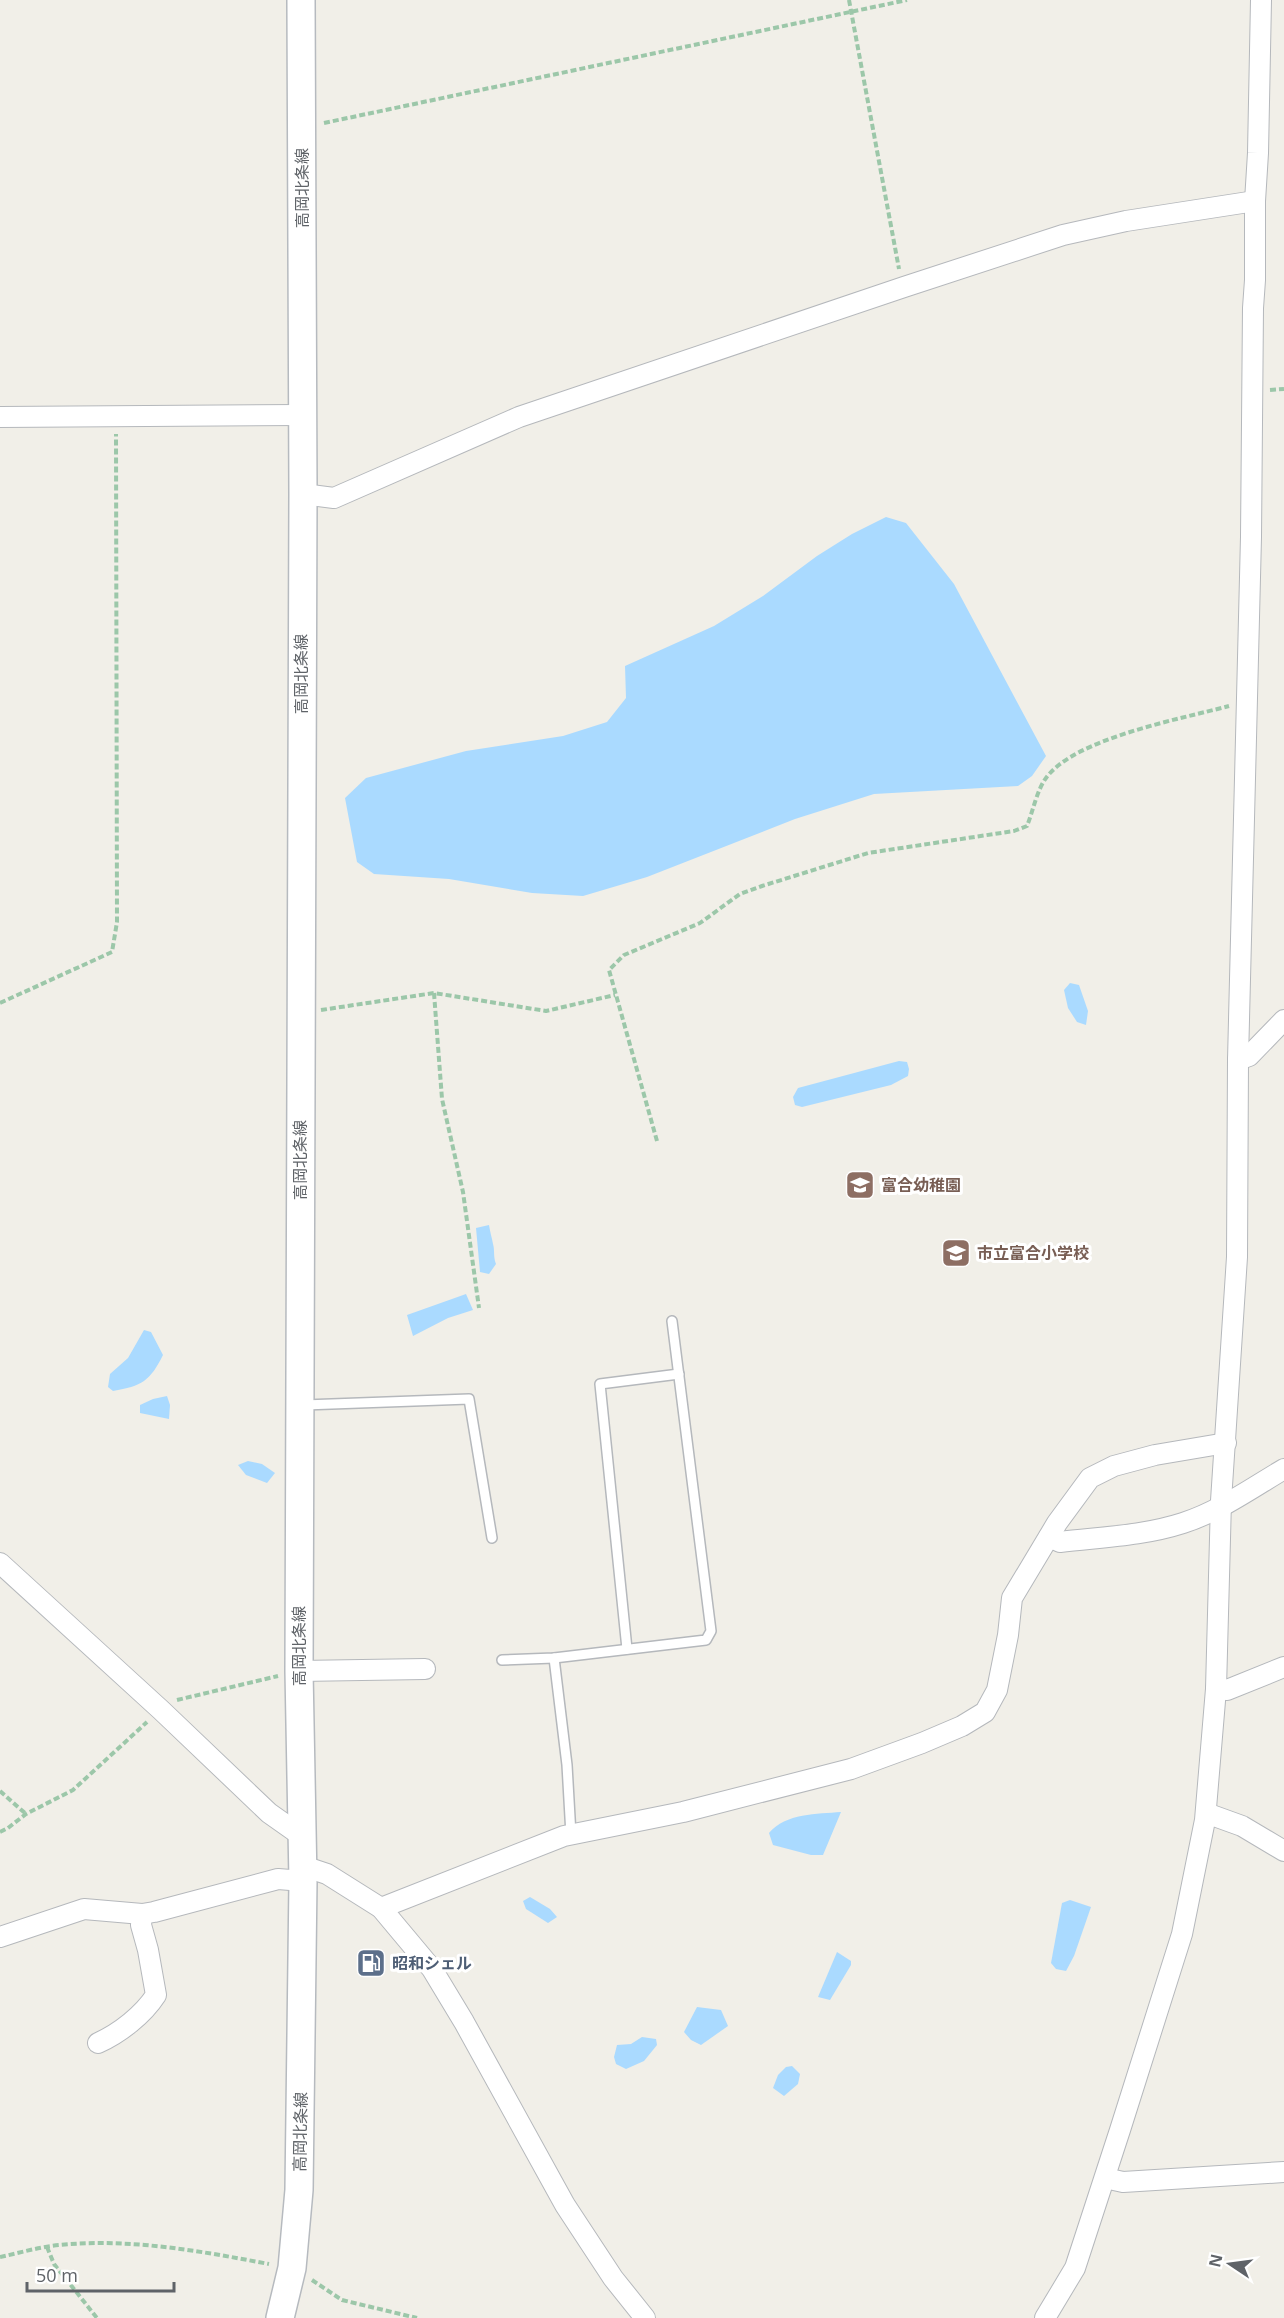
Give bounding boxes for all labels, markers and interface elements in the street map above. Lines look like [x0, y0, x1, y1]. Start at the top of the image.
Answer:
street label: 高岡北条線 [291, 148, 313, 228]
street label: 高岡北条線 [290, 634, 312, 714]
street label: 高岡北条線 [289, 1120, 311, 1200]
school or university icon: 富合幼稚園 [844, 1169, 876, 1201]
place label: 富合幼稚園 [881, 1174, 961, 1196]
school or university icon: 市立富合小学校 [940, 1237, 972, 1269]
place label: 市立富合小学校 [977, 1242, 1089, 1264]
street label: 高岡北条線 [288, 1606, 310, 1686]
fuel station icon: 昭和シェル [355, 1947, 387, 1979]
place label: 昭和シェル [392, 1952, 472, 1974]
street label: 高岡北条線 [288, 2092, 312, 2172]
north arrow [1200, 2234, 1260, 2294]
text: N [1203, 2252, 1228, 2269]
scale bar [27, 2255, 174, 2293]
text: 50 m [36, 2263, 78, 2287]

